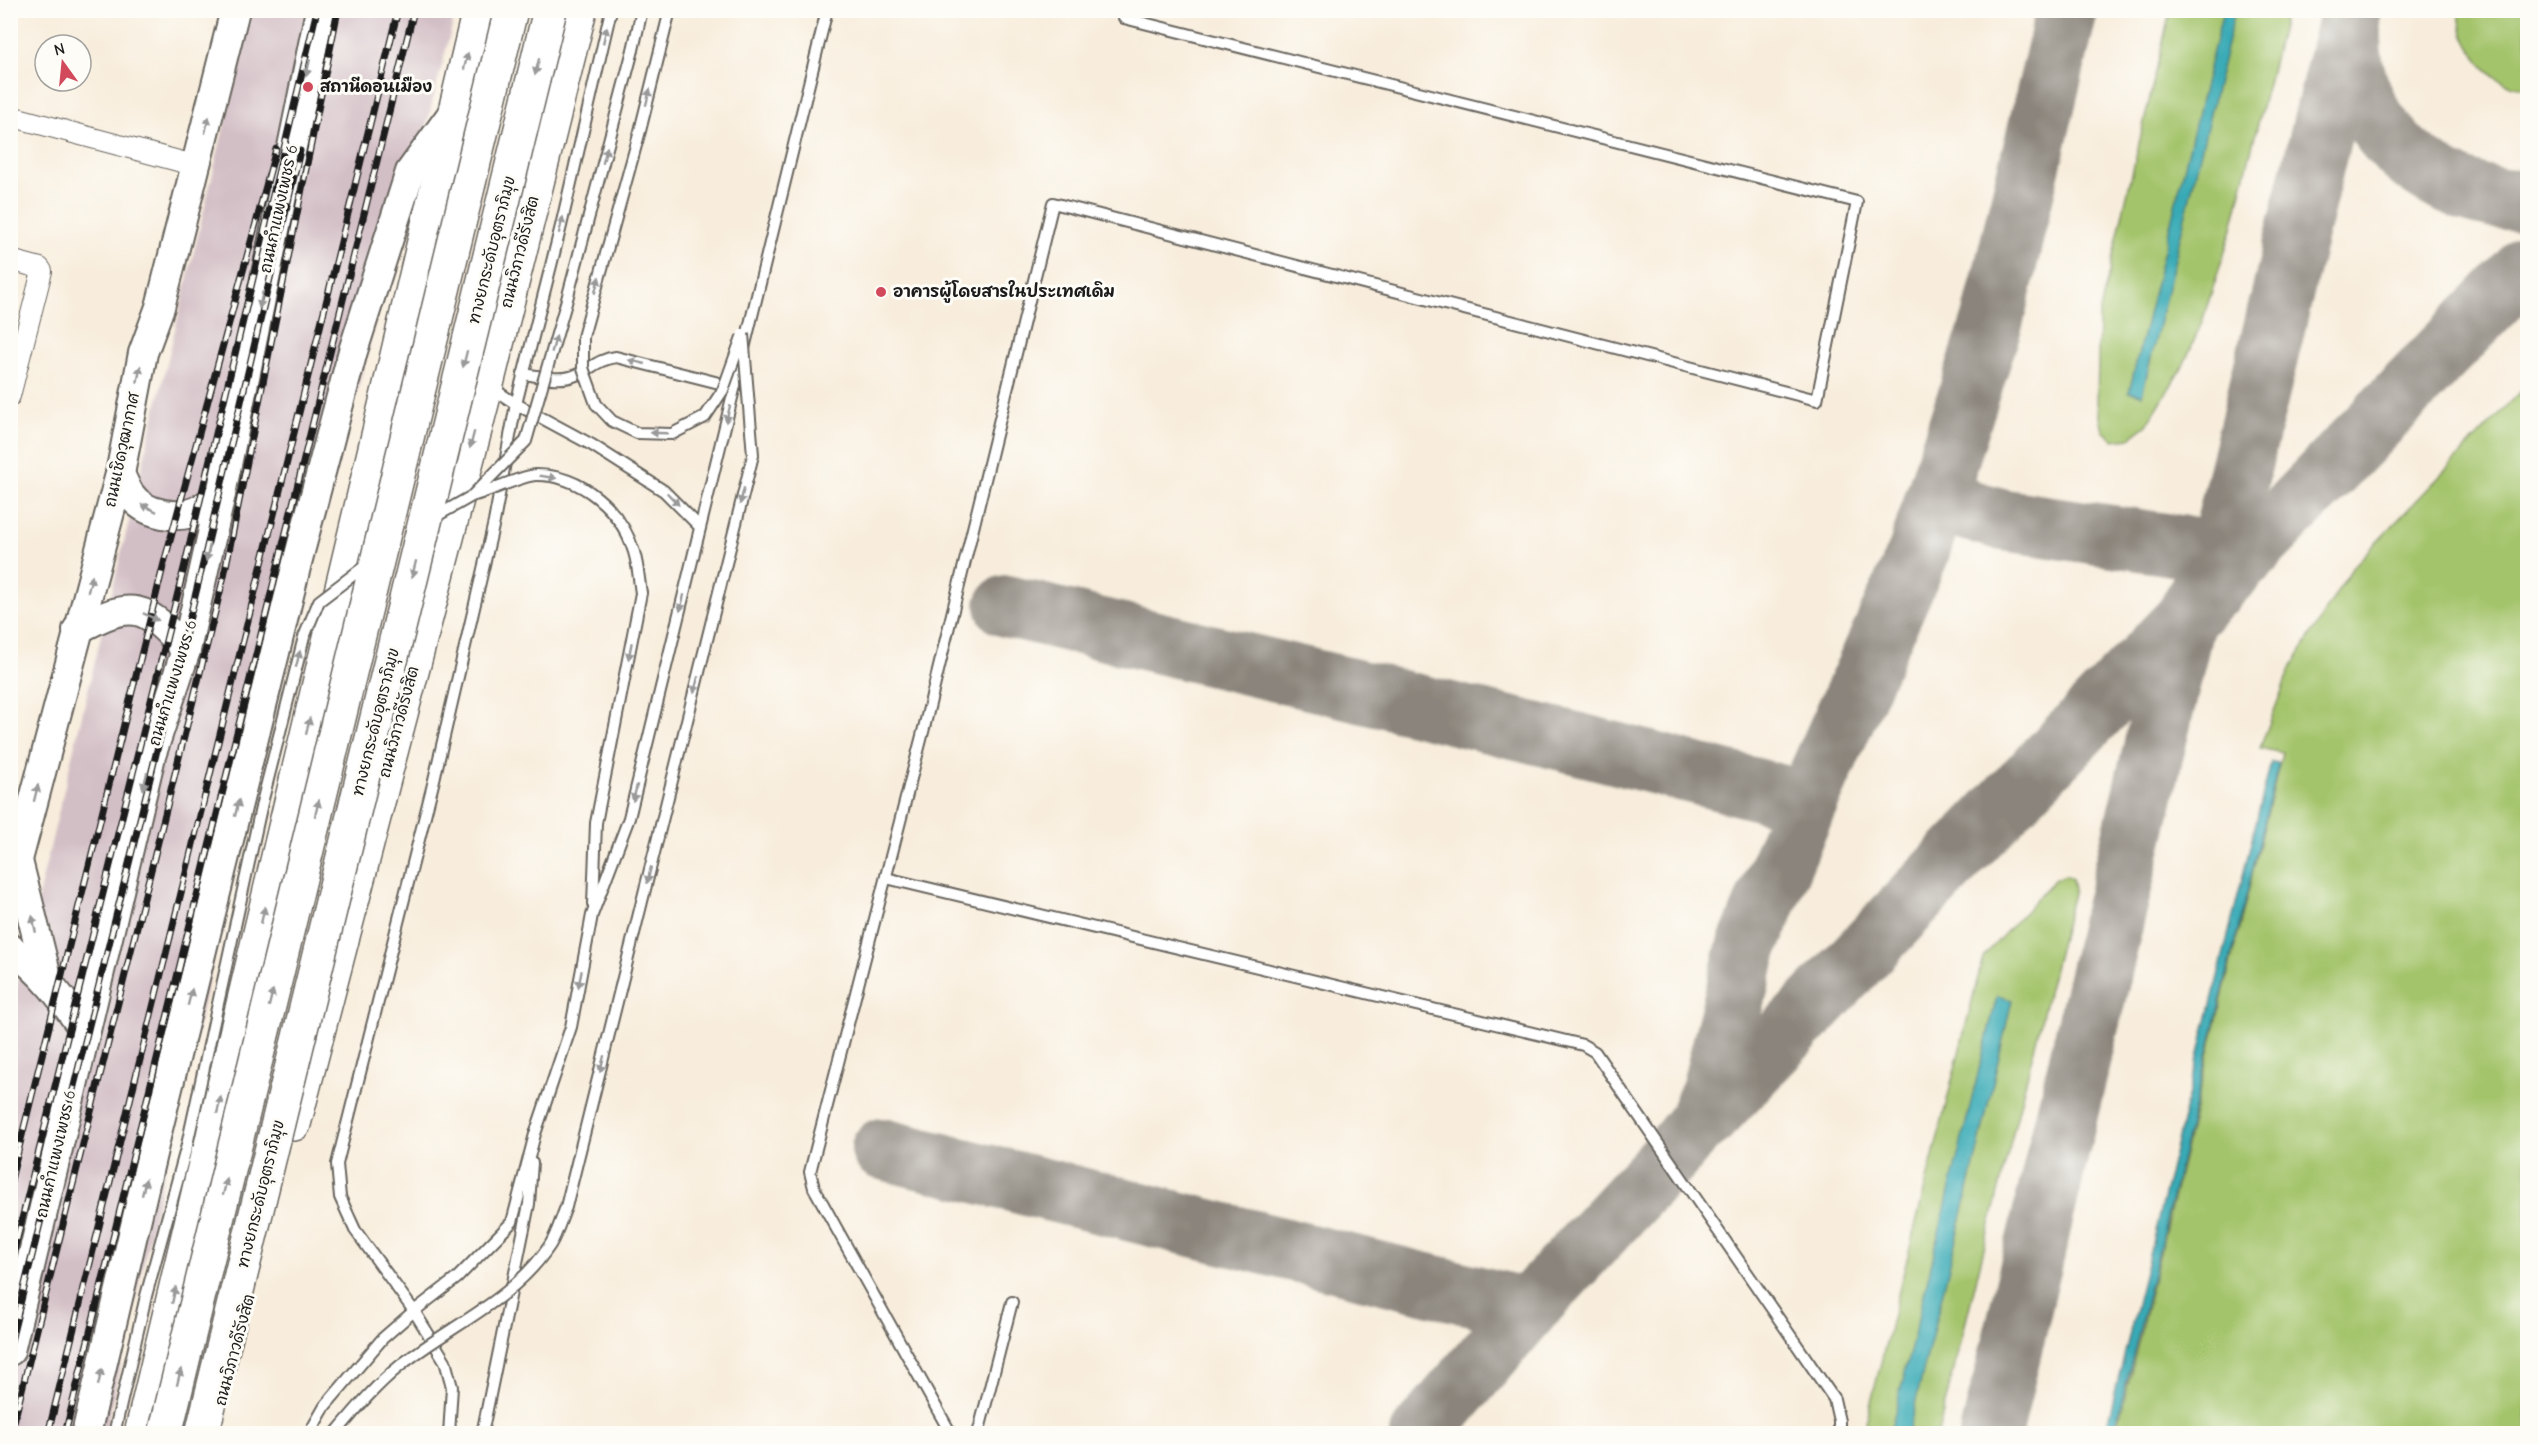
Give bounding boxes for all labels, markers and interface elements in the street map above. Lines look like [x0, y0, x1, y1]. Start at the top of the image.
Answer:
one-way arrow [601, 26, 611, 44]
north arrow [33, 33, 93, 93]
text: N [52, 39, 67, 60]
one-way arrow [462, 52, 472, 70]
one-way arrow [531, 58, 541, 77]
one-way arrow [303, 59, 312, 78]
place label: สถานีดอนเมือง [320, 76, 432, 96]
marker: สถานีดอนเมือง [301, 80, 315, 94]
one-way arrow [644, 88, 653, 106]
one-way arrow [202, 116, 212, 134]
street label: ถนนกำแพงเพชร 6 [255, 143, 301, 275]
one-way arrow [601, 146, 610, 164]
street label: ทางยกระดับอุตราภิมุข [463, 174, 522, 327]
street label: ถนนวิภาวดีรังสิต [495, 194, 543, 310]
one-way arrow [556, 216, 566, 234]
one-way arrow [593, 276, 602, 294]
place label: อาคารผู้โดยสารในประเทศเดิม [893, 280, 1115, 303]
marker: อาคารผู้โดยสารในประเทศเดิม [874, 285, 888, 299]
one-way arrow [255, 291, 265, 309]
one-way arrow [550, 335, 559, 353]
one-way arrow [460, 350, 470, 368]
one-way arrow [628, 357, 646, 367]
one-way arrow [135, 364, 144, 383]
street label: ถนนเชิดวุฒากาศ [99, 390, 146, 509]
one-way arrow [722, 405, 732, 423]
one-way arrow [649, 429, 668, 438]
one-way arrow [467, 432, 476, 450]
one-way arrow [539, 472, 558, 481]
one-way arrow [737, 487, 747, 505]
one-way arrow [666, 492, 680, 507]
one-way arrow [140, 504, 158, 514]
one-way arrow [203, 543, 212, 562]
one-way arrow [408, 559, 418, 578]
one-way arrow [85, 575, 95, 593]
one-way arrow [676, 594, 686, 613]
one-way arrow [142, 612, 160, 622]
street label: ถนนกำแพงเพชร 6 [143, 617, 201, 748]
one-way arrow [625, 641, 634, 660]
street label: ทางยกระดับอุตราภิมุข [347, 646, 406, 799]
one-way arrow [294, 650, 304, 668]
street label: ถนนวิภาวดีรังสิต [373, 664, 423, 780]
one-way arrow [690, 676, 700, 695]
one-way arrow [304, 716, 314, 735]
one-way arrow [140, 772, 150, 790]
one-way arrow [31, 784, 41, 802]
one-way arrow [630, 784, 640, 802]
one-way arrow [232, 799, 242, 817]
one-way arrow [312, 799, 322, 817]
one-way arrow [644, 866, 653, 884]
one-way arrow [259, 906, 269, 925]
one-way arrow [29, 915, 39, 933]
one-way arrow [575, 970, 584, 989]
one-way arrow [186, 988, 196, 1006]
one-way arrow [266, 988, 276, 1007]
one-way arrow [597, 1055, 606, 1073]
street label: ถนนกำแพงเพชร 6 [31, 1088, 79, 1220]
one-way arrow [214, 1096, 224, 1114]
street label: ทางยกระดับอุตราภิมุข [232, 1118, 291, 1271]
one-way arrow [140, 1177, 150, 1196]
one-way arrow [220, 1178, 230, 1196]
one-way arrow [169, 1286, 179, 1304]
street label: ถนนวิภาวดีรังสิต [209, 1292, 259, 1408]
one-way arrow [95, 1367, 105, 1386]
one-way arrow [174, 1367, 184, 1386]

